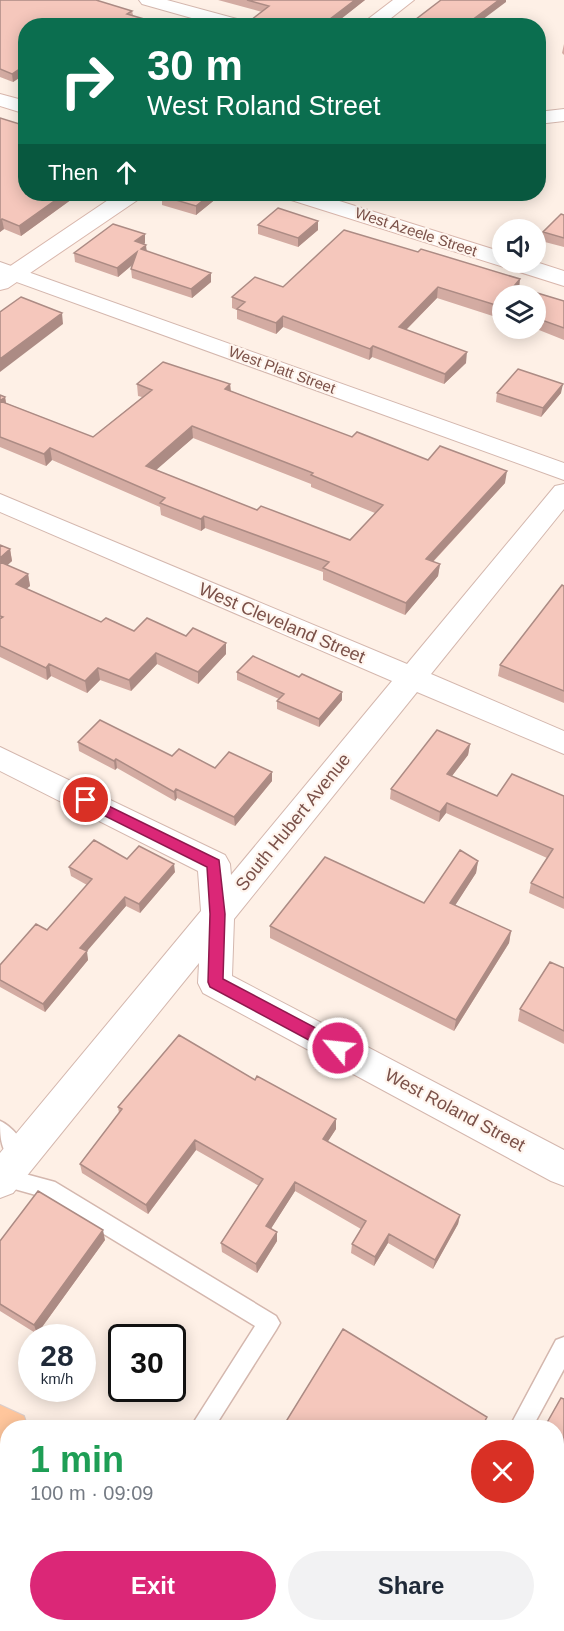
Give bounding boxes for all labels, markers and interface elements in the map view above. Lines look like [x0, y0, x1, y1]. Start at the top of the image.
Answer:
icon: right [48, 42, 126, 120]
text: 30 m [147, 42, 243, 89]
text: West Roland Street [147, 91, 381, 121]
icon: ahead [110, 156, 143, 189]
text: Then [48, 160, 98, 185]
street label: West Azeele Street [353, 204, 480, 260]
map controls [492, 219, 546, 339]
button: sound [492, 219, 546, 273]
button: layers [492, 285, 546, 339]
street label: West Platt Street [227, 342, 339, 397]
street label: West Cleveland Street [196, 579, 368, 667]
street label: South Hubert Avenue [231, 749, 355, 895]
pin [60, 774, 111, 825]
icon: arrive [69, 783, 102, 816]
position arrow [306, 1016, 370, 1080]
street label: West Roland Street [382, 1065, 528, 1155]
speed limit sign: 30 [108, 1324, 186, 1402]
text: 28 [40, 1339, 74, 1372]
text: km/h [41, 1370, 73, 1387]
text: 1 min [30, 1439, 124, 1480]
button: close [471, 1440, 534, 1503]
text: 100 m · 09:09 [30, 1482, 153, 1504]
button: Exit [30, 1551, 276, 1620]
button: Share [288, 1551, 534, 1620]

